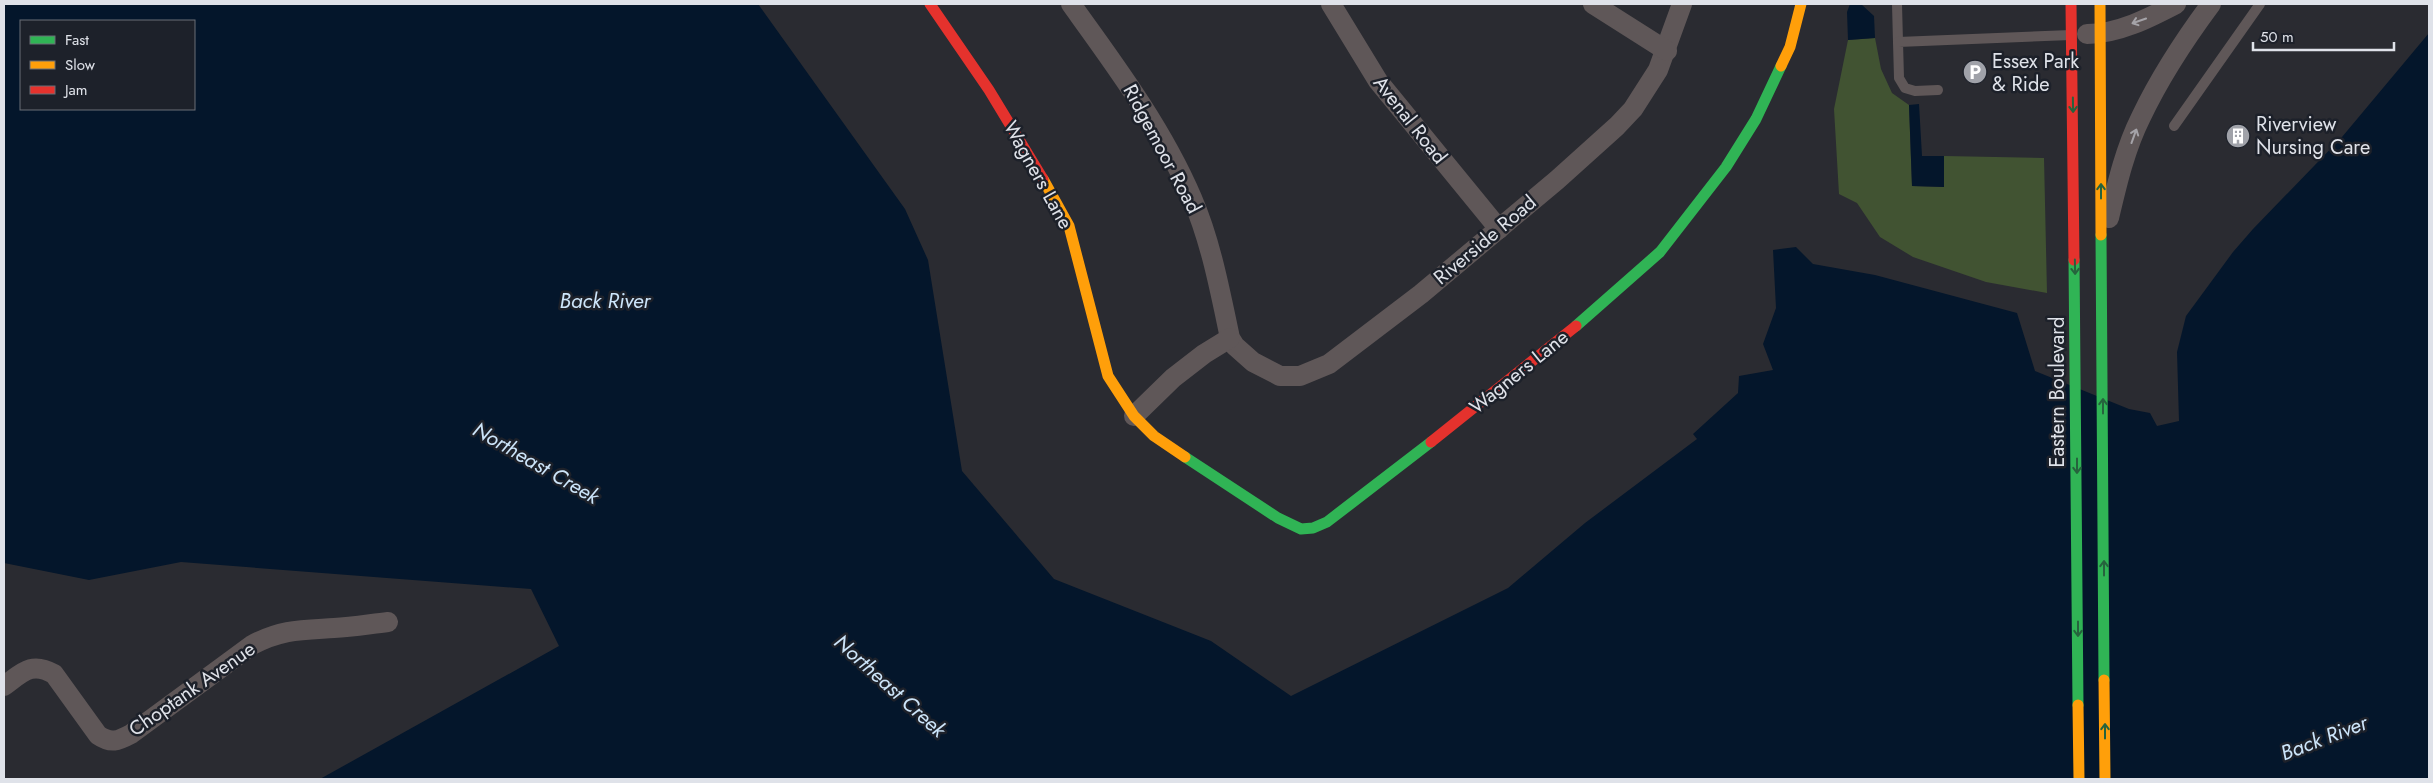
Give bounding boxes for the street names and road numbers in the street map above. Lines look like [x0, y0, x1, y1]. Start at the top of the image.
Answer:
street label: Avenal Road [1366, 70, 1454, 170]
street label: Ridgemoor Road [1116, 79, 1208, 219]
street label: Wagners Lane [996, 116, 1080, 234]
street label: Riverside Road [1427, 188, 1543, 292]
street label: Eastern Boulevard [2043, 317, 2072, 468]
street label: Wagners Lane [1463, 323, 1575, 421]
street label: Choptank Avenue [123, 635, 261, 743]

